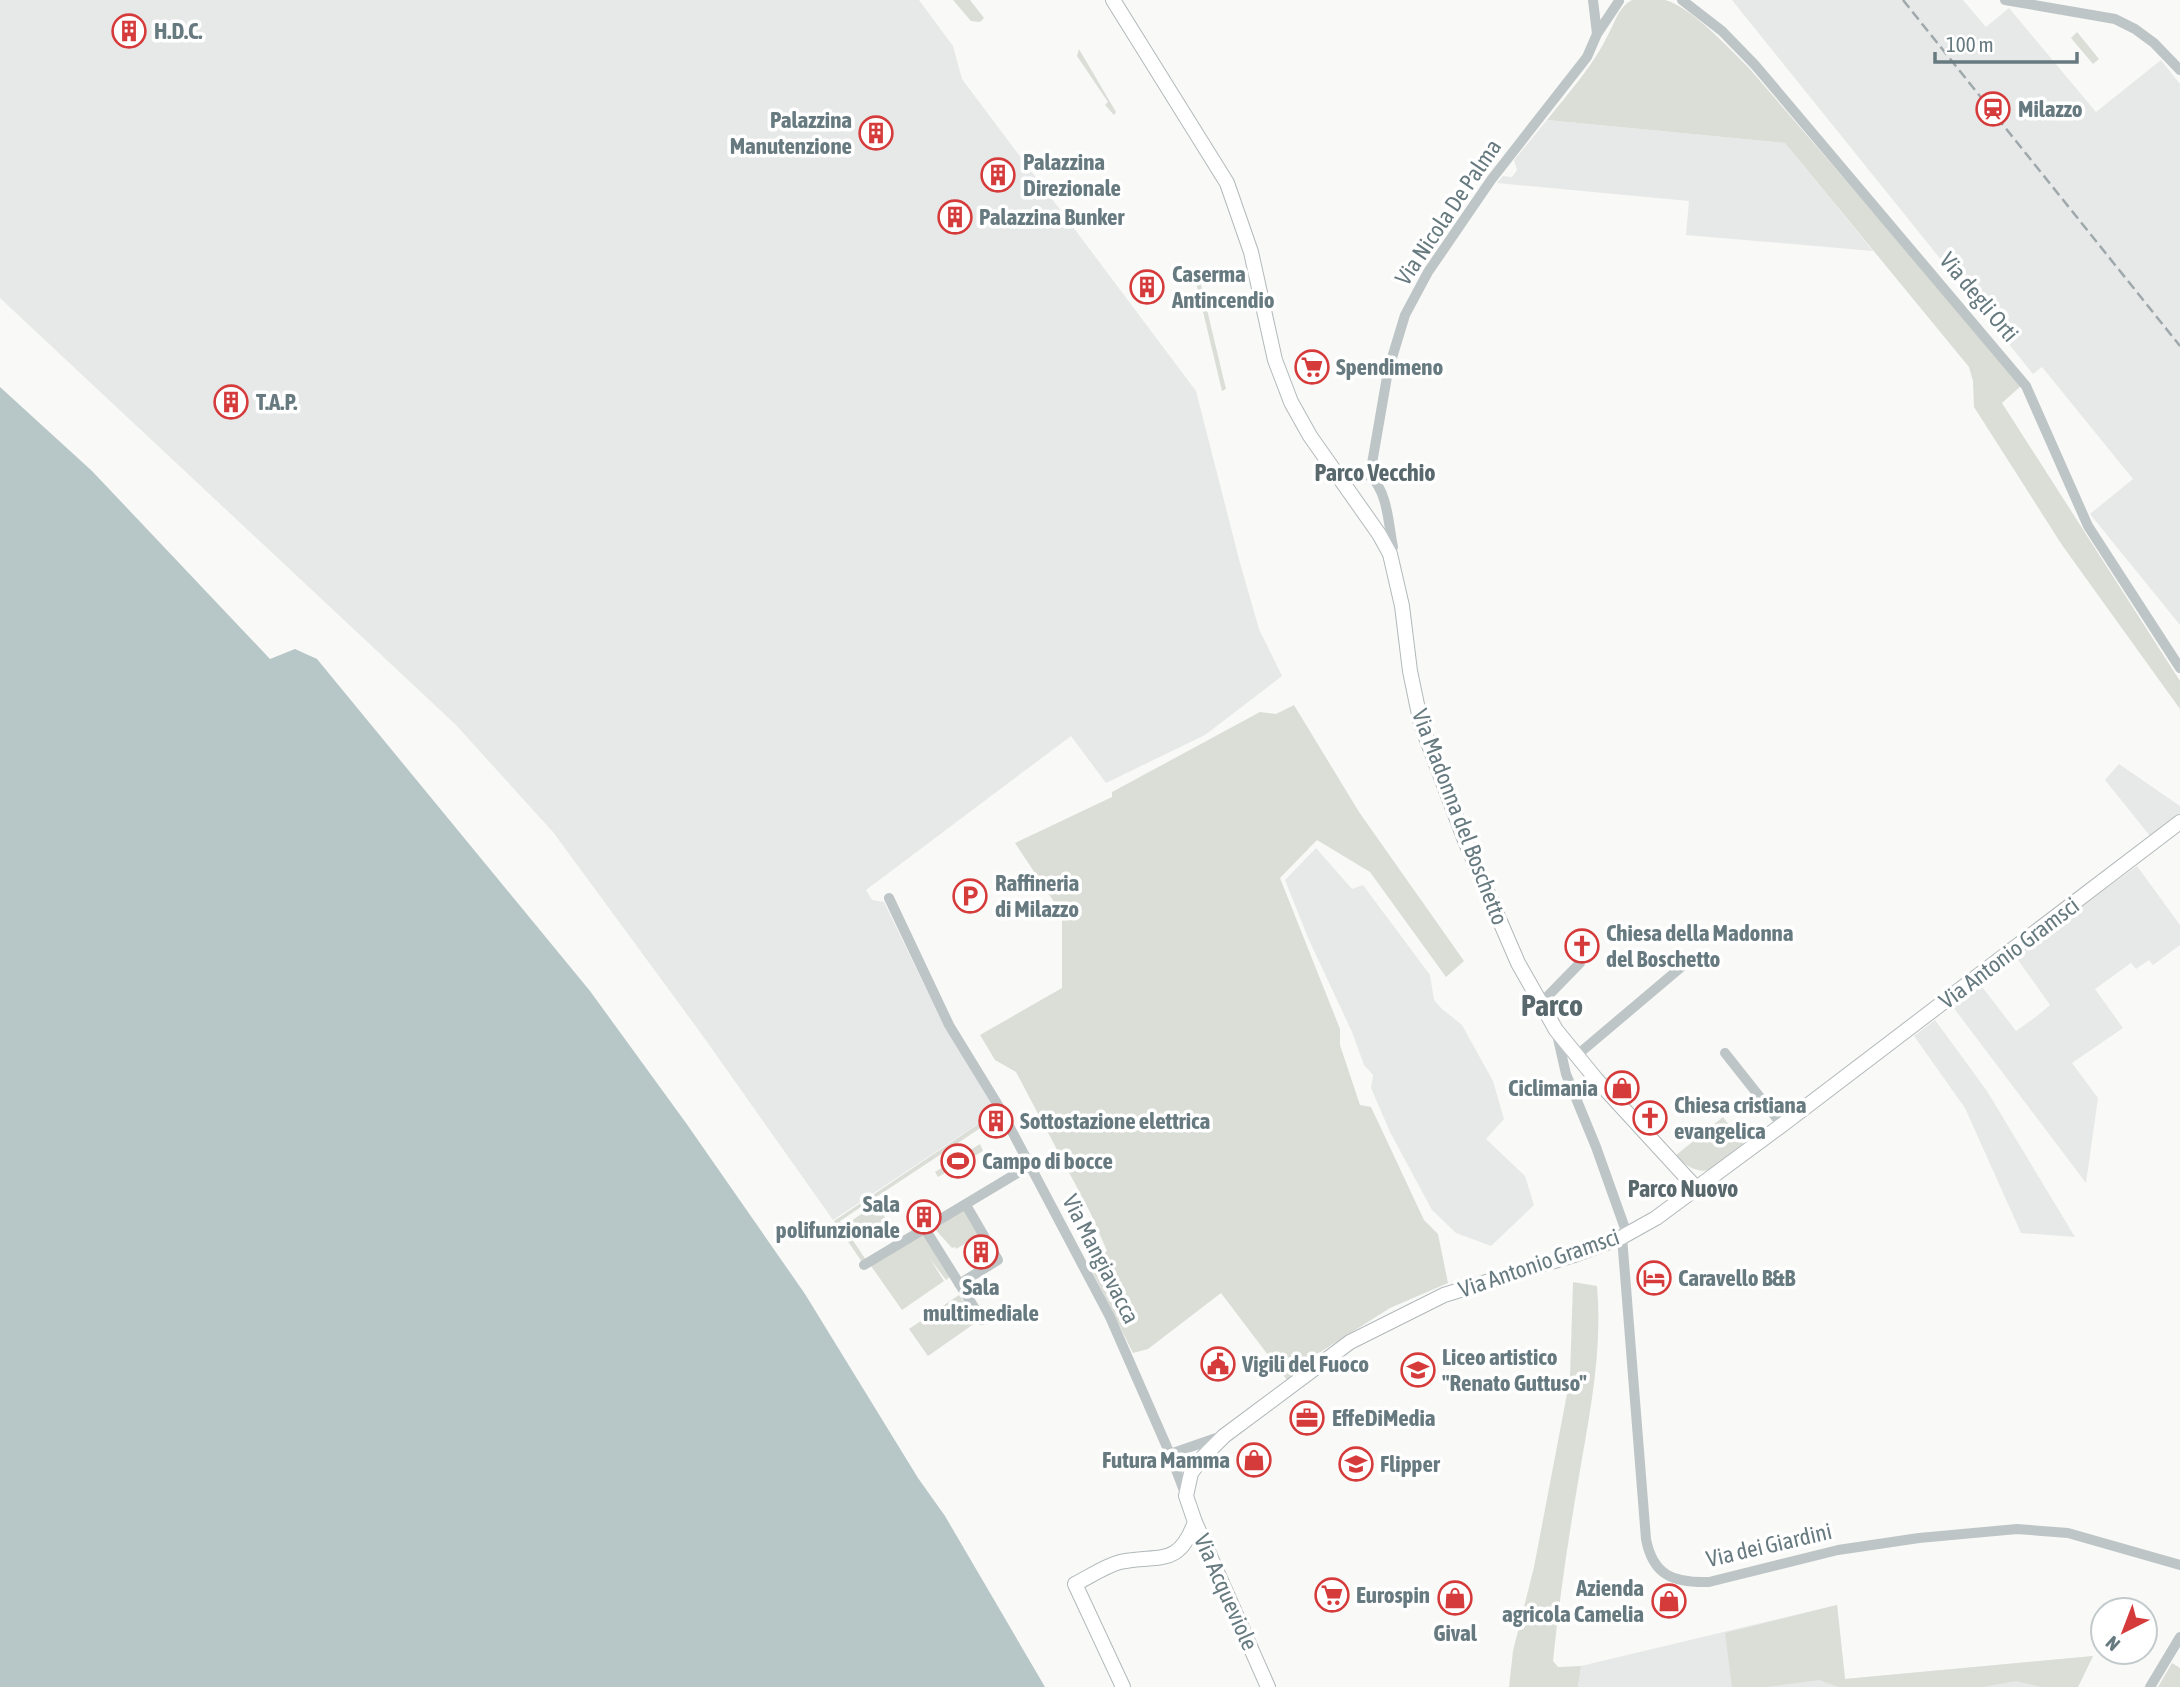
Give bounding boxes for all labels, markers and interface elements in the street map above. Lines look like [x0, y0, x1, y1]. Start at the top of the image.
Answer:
building icon: H.D.C. [110, 12, 148, 50]
place label: H.D.C. [154, 18, 202, 44]
scale bar [1935, 21, 2077, 65]
text: 100 m [1946, 32, 1994, 56]
station icon: Milazzo [1974, 90, 2012, 128]
place label: Milazzo [2018, 96, 2083, 122]
place label: Palazzina Manutenzione [730, 107, 852, 159]
building icon: Palazzina Manutenzione [857, 114, 895, 152]
street label: Via Nicola De Palma [1390, 134, 1506, 290]
place label: Palazzina Direzionale [1023, 149, 1121, 201]
building icon: Palazzina Direzionale [979, 156, 1017, 194]
building icon: Palazzina Bunker [936, 198, 974, 236]
place label: Palazzina Bunker [979, 204, 1125, 230]
street label: Via degli Orti [1934, 247, 2024, 347]
place label: Caserma Antincendio [1171, 261, 1275, 313]
building icon: Caserma Antincendio [1128, 268, 1166, 306]
supermarket icon: Spendimeno [1293, 348, 1331, 386]
place label: Spendimeno [1336, 354, 1444, 380]
building icon: T.A.P. [212, 383, 250, 421]
place label: T.A.P. [256, 389, 297, 415]
district label: Parco Vecchio [1315, 459, 1435, 486]
street label: Via Madonna del Boschetto [1407, 706, 1513, 928]
place label: Raffineria di Milazzo [995, 870, 1080, 922]
parking icon: Raffineria di Milazzo [951, 877, 989, 915]
street label: Via Antonio Gramsci [1934, 892, 2084, 1014]
place label: Chiesa della Madonna del Boschetto [1606, 920, 1794, 972]
church icon: Chiesa della Madonna del Boschetto [1563, 927, 1601, 965]
district label: Parco [1521, 988, 1583, 1022]
shop icon: Ciclimania [1603, 1069, 1641, 1107]
place label: Ciclimania [1508, 1075, 1598, 1101]
place label: Chiesa cristiana evangelica [1674, 1092, 1807, 1144]
church icon: Chiesa cristiana evangelica [1631, 1099, 1669, 1137]
building icon: Sottostazione elettrica [977, 1102, 1015, 1140]
place label: Sottostazione elettrica [1020, 1108, 1210, 1134]
sports icon: Campo di bocce [939, 1142, 977, 1180]
place label: Campo di bocce [982, 1148, 1113, 1174]
district label: Parco Nuovo [1628, 1175, 1738, 1202]
street label: Via Mangiavacca [1057, 1190, 1145, 1328]
place label: Sala polifunzionale [776, 1191, 900, 1243]
building icon: Sala polifunzionale [905, 1198, 943, 1236]
street label: Via Antonio Gramsci [1455, 1223, 1623, 1303]
building icon: Sala multimediale [962, 1233, 1000, 1271]
hotel icon: Caravello B&B [1635, 1259, 1673, 1297]
place label: Caravello B&B [1678, 1265, 1796, 1291]
place label: Sala multimediale [923, 1274, 1039, 1326]
place label: Liceo artistico "Renato Guttuso" [1442, 1344, 1587, 1396]
public building icon: Vigili del Fuoco [1199, 1345, 1237, 1383]
place label: Vigili del Fuoco [1241, 1351, 1369, 1377]
school or university icon: Liceo artistico "Renato Guttuso" [1399, 1351, 1437, 1389]
office icon: EffeDiMedia [1288, 1399, 1326, 1437]
place label: EffeDiMedia [1332, 1405, 1436, 1431]
shop icon: Futura Mamma [1235, 1441, 1273, 1479]
school or university icon: Flipper [1337, 1445, 1375, 1483]
place label: Futura Mamma [1102, 1447, 1230, 1473]
place label: Flipper [1380, 1451, 1441, 1477]
street label: Via dei Giardini [1704, 1518, 1834, 1572]
street label: Via Acqueviole [1189, 1530, 1263, 1654]
place label: Azienda agricola Camelia [1502, 1575, 1644, 1627]
supermarket icon: Eurospin [1313, 1576, 1351, 1614]
shop icon: Gival [1436, 1579, 1474, 1617]
place label: Eurospin [1356, 1582, 1430, 1608]
shop icon: Azienda agricola Camelia [1650, 1582, 1688, 1620]
north arrow [2089, 1596, 2159, 1666]
place label: Gival [1433, 1620, 1478, 1646]
text: N [2101, 1632, 2124, 1656]

